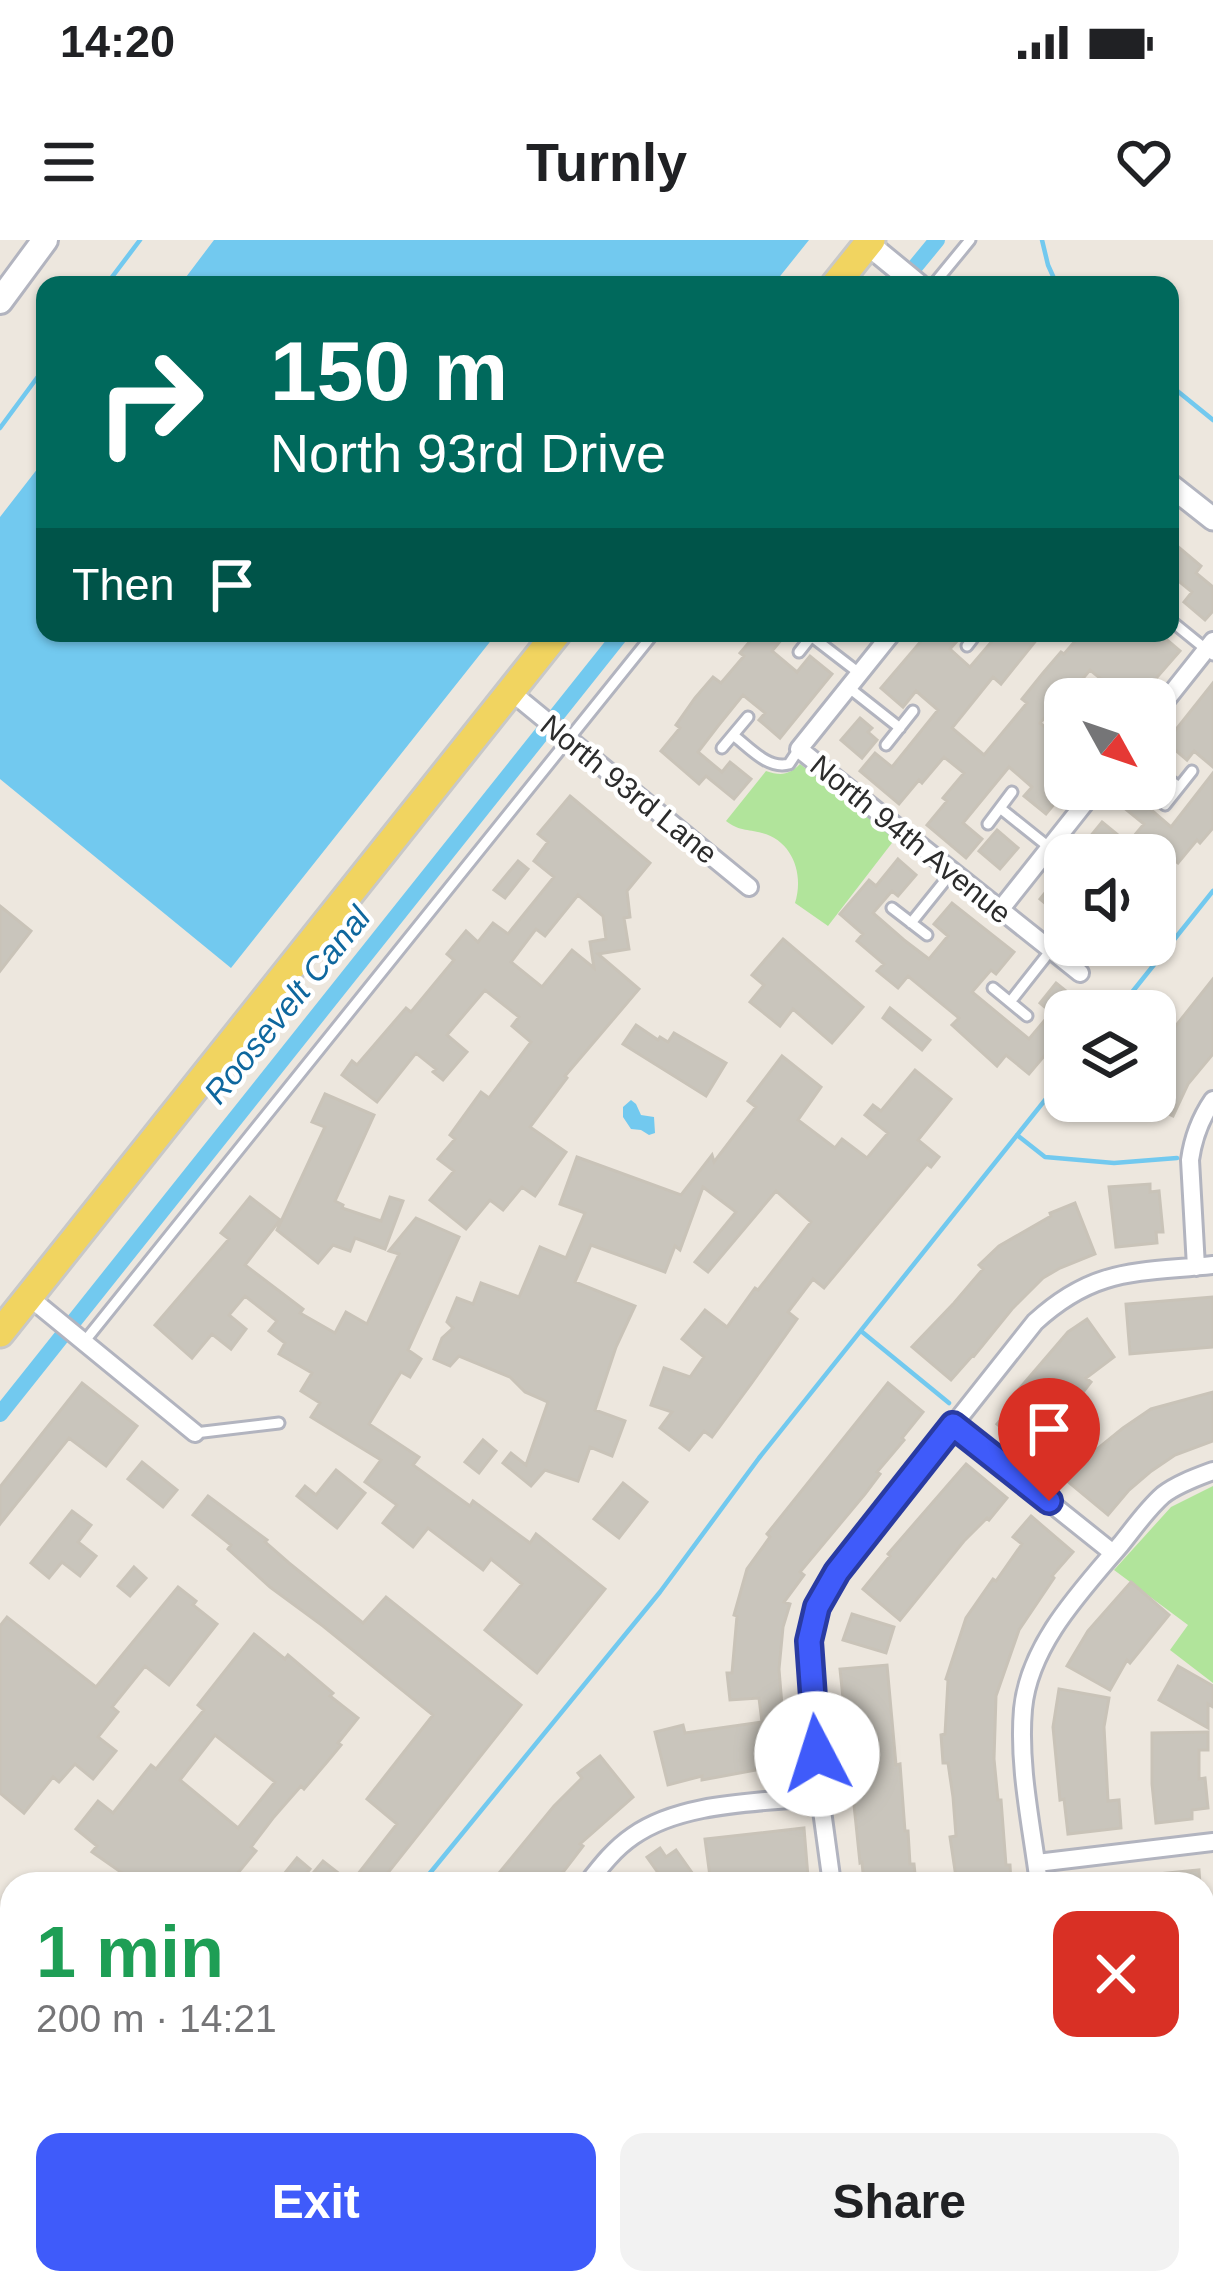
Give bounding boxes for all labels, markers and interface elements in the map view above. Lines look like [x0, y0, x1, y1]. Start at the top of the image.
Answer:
text: 14:20 [60, 16, 175, 67]
icon: menu [36, 129, 102, 195]
icon: heart [1111, 129, 1177, 195]
text: Turnly [526, 132, 687, 192]
icon: right [72, 324, 228, 480]
text: 150 m [270, 324, 508, 418]
text: North 93rd Drive [270, 423, 666, 483]
icon: arrive [199, 552, 265, 618]
text: Then [72, 559, 175, 610]
north arrow [1044, 678, 1176, 810]
map controls [1044, 678, 1176, 1122]
street label: North 93rd Lane [534, 708, 724, 870]
street label: North 94th Avenue [804, 748, 1018, 930]
button: sound [1044, 834, 1176, 966]
water label: Roosevelt Canal [196, 898, 379, 1111]
button: layers [1044, 990, 1176, 1122]
pin [998, 1378, 1100, 1501]
icon: arrive [1016, 1396, 1082, 1462]
position arrow [754, 1691, 880, 1817]
button: close [1053, 1911, 1179, 2037]
text: 1 min [36, 1912, 224, 1992]
text: 200 m · 14:21 [36, 1997, 277, 2040]
button: Exit [36, 2133, 596, 2271]
button: Share [620, 2133, 1179, 2271]

